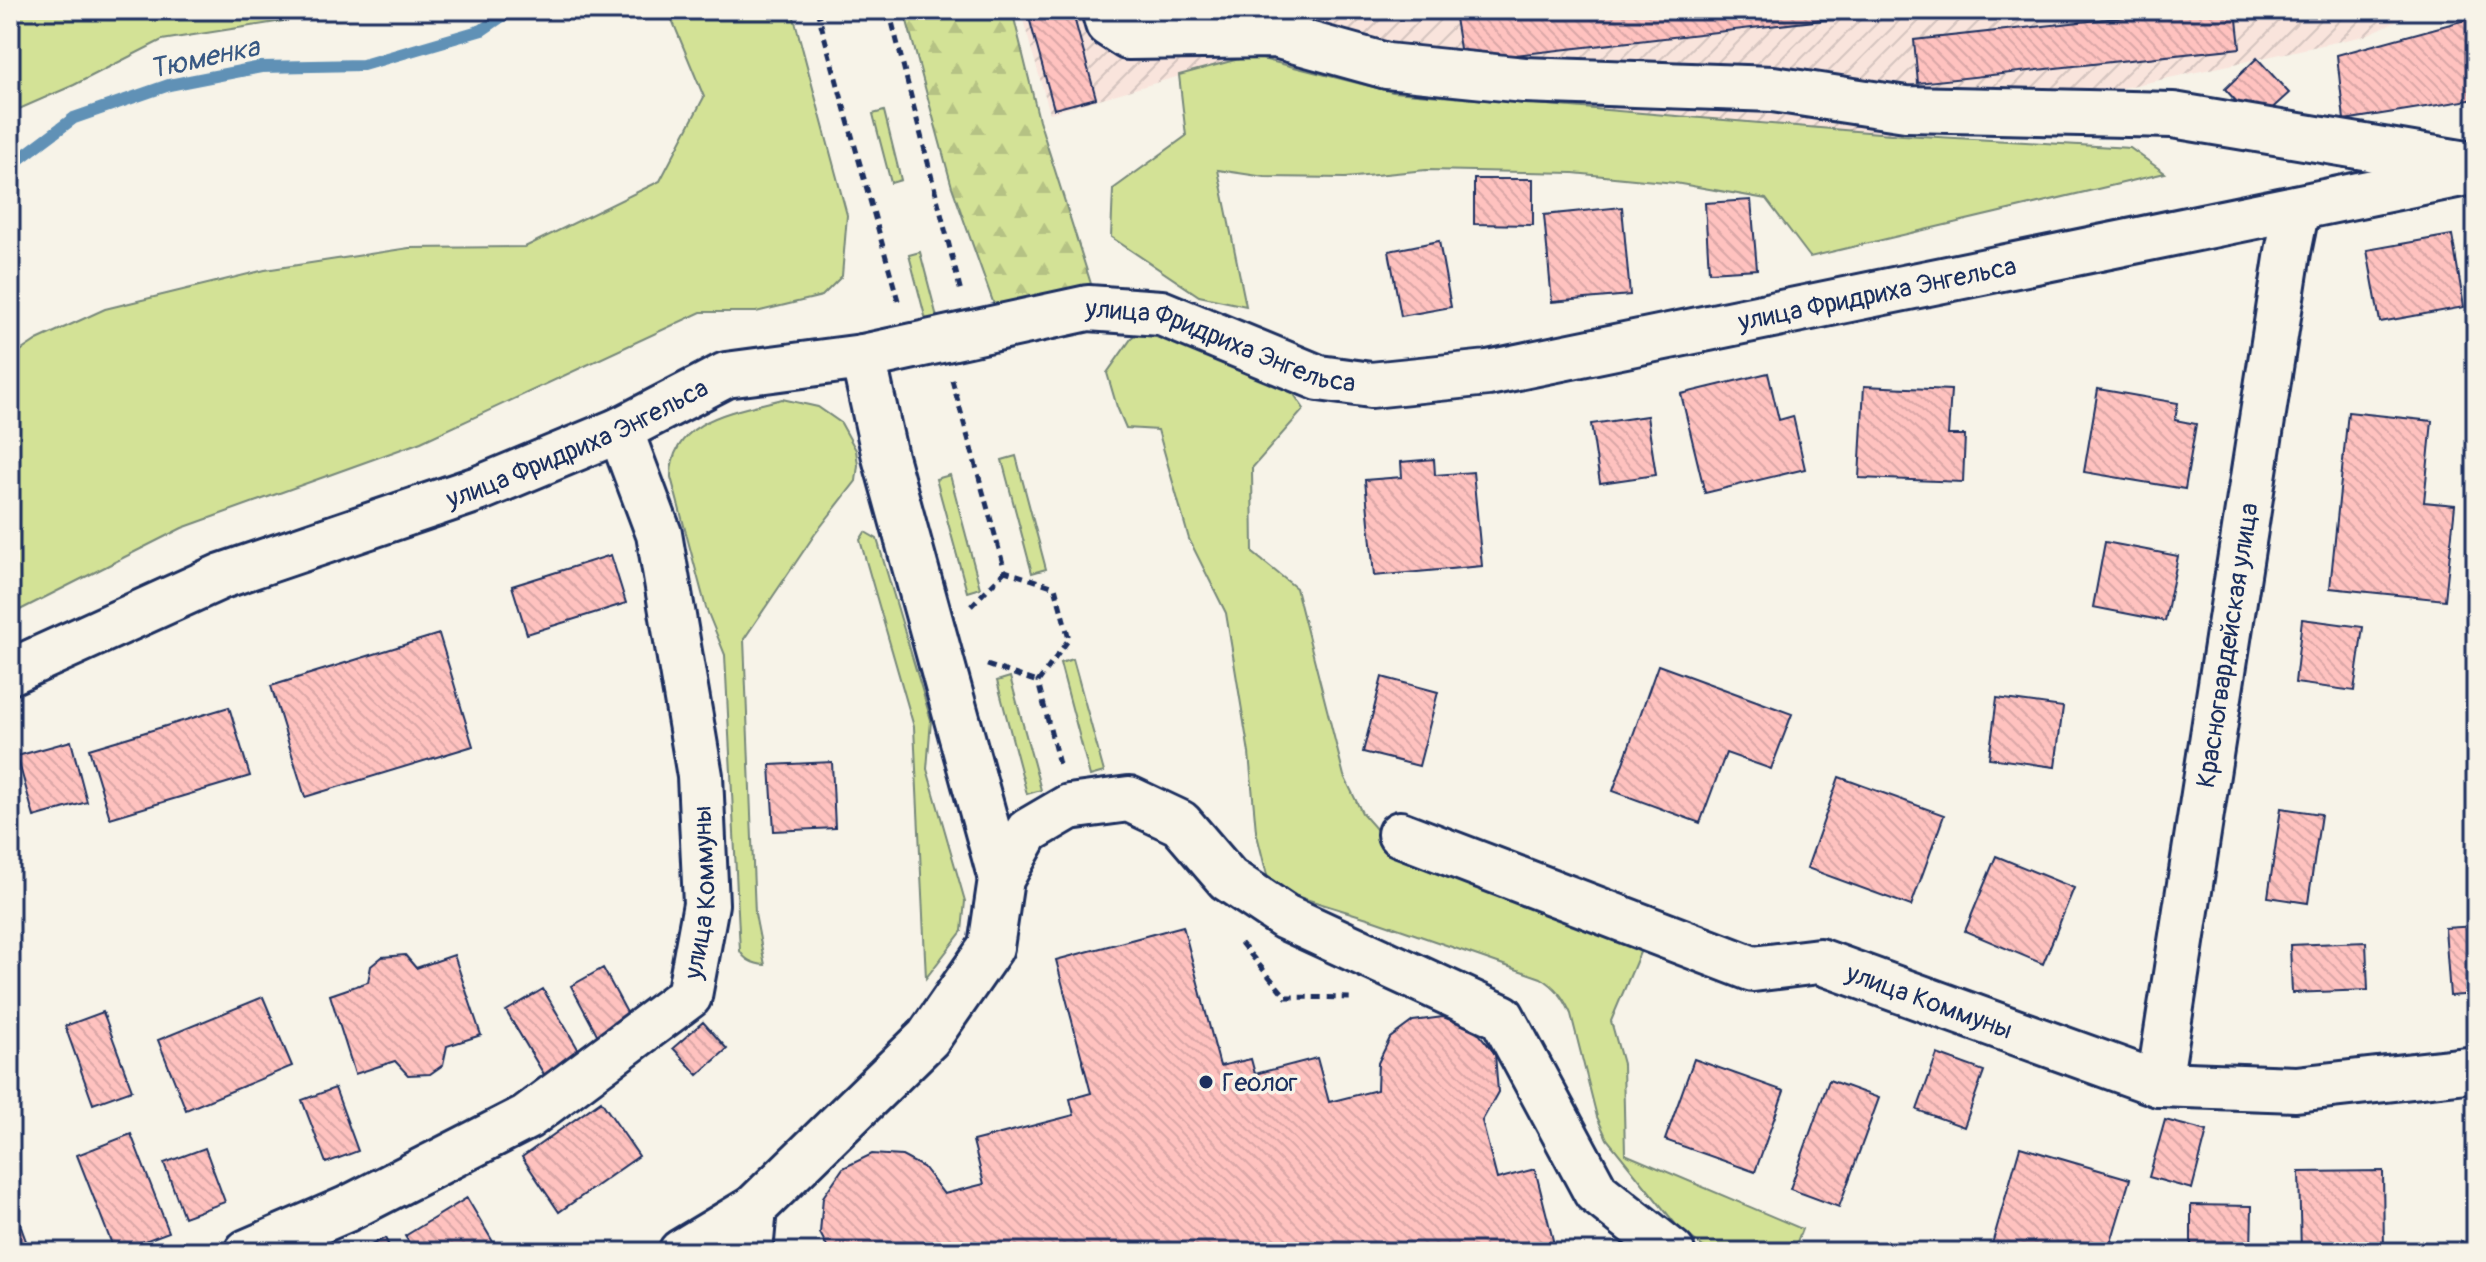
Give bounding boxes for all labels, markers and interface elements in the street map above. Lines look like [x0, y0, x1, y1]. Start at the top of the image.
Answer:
water label: Тюменка [146, 29, 264, 87]
street label: улица Фридриха Энгельса [1734, 250, 2019, 339]
street label: улица Фридриха Энгельса [1083, 293, 1358, 400]
street label: улица Фридриха Энгельса [441, 372, 714, 516]
street label: Красногвардейская улица [2190, 501, 2266, 790]
street label: улица Коммуны [677, 805, 723, 983]
street label: улица Коммуны [1841, 957, 2017, 1047]
place label: Геолог [1222, 1067, 1298, 1099]
marker: Геолог [1197, 1073, 1215, 1091]

